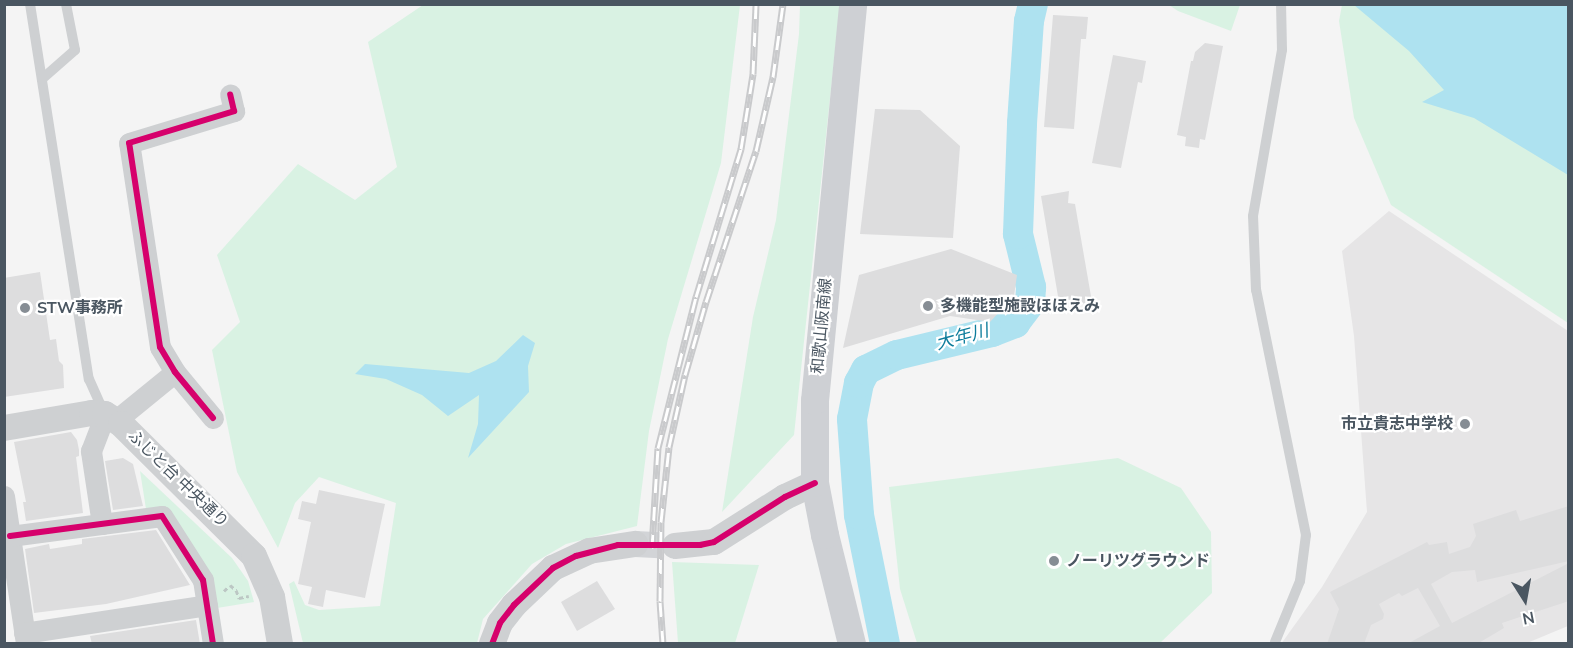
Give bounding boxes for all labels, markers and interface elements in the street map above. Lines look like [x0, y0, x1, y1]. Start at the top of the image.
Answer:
street label: 和歌山阪南線 [808, 277, 836, 375]
place label: 多機能型施設ほほえみ [940, 296, 1100, 316]
place label: STW事務所 [37, 298, 123, 318]
marker: 多機能型施設ほほえみ [921, 299, 935, 313]
marker: STW事務所 [18, 301, 32, 315]
water label: 大年川 [933, 320, 991, 354]
place label: 市立貴志中学校 [1341, 414, 1453, 434]
marker: 市立貴志中学校 [1458, 417, 1472, 431]
street label: ふじと台 中央通り [124, 426, 232, 532]
place label: ノーリツグラウンド [1066, 551, 1210, 571]
marker: ノーリツグラウンド [1047, 554, 1061, 568]
north arrow [1495, 570, 1555, 630]
text: N [1520, 606, 1536, 630]

